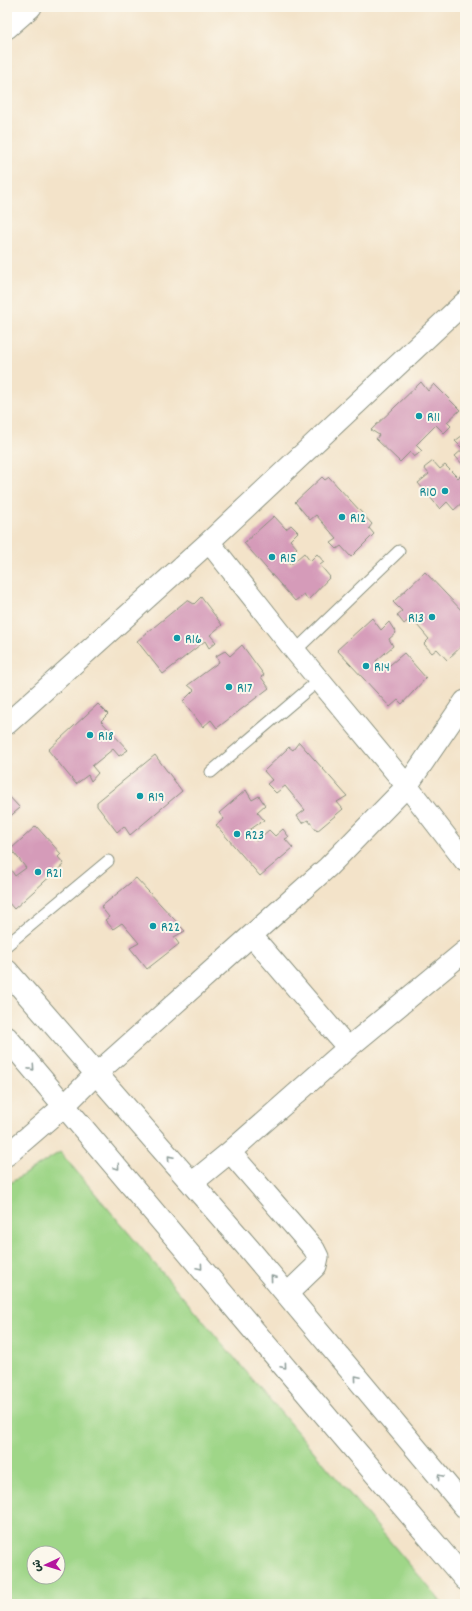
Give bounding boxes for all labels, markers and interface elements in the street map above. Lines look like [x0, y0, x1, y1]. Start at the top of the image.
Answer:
place label: R11 [427, 408, 440, 428]
marker: R11 [414, 411, 424, 421]
place label: R10 [419, 483, 437, 503]
marker: R10 [440, 486, 450, 496]
place label: R12 [350, 509, 366, 529]
marker: R12 [337, 512, 347, 522]
place label: R15 [280, 549, 296, 569]
marker: R15 [267, 552, 277, 562]
place label: R13 [408, 609, 424, 629]
marker: R13 [427, 612, 437, 622]
place label: R16 [185, 630, 202, 650]
marker: R16 [172, 633, 182, 643]
place label: R14 [374, 658, 390, 678]
marker: R14 [361, 661, 371, 671]
place label: R17 [237, 679, 252, 699]
marker: R17 [224, 682, 234, 692]
place label: R18 [98, 727, 114, 747]
marker: R18 [85, 730, 95, 740]
place label: R19 [148, 788, 164, 808]
marker: R19 [135, 791, 145, 801]
place label: R23 [245, 826, 264, 846]
marker: R23 [232, 829, 242, 839]
place label: R21 [46, 864, 62, 884]
marker: R21 [33, 867, 43, 877]
place label: R22 [161, 918, 180, 938]
marker: R22 [148, 921, 158, 931]
one-way arrow [28, 1063, 35, 1071]
one-way arrow [167, 1156, 174, 1163]
one-way arrow [112, 1162, 119, 1170]
one-way arrow [196, 1262, 203, 1269]
one-way arrow [271, 1275, 278, 1282]
one-way arrow [279, 1362, 286, 1369]
one-way arrow [354, 1375, 361, 1382]
one-way arrow [438, 1475, 445, 1482]
north arrow [26, 1545, 66, 1585]
text: ش [30, 1559, 46, 1572]

